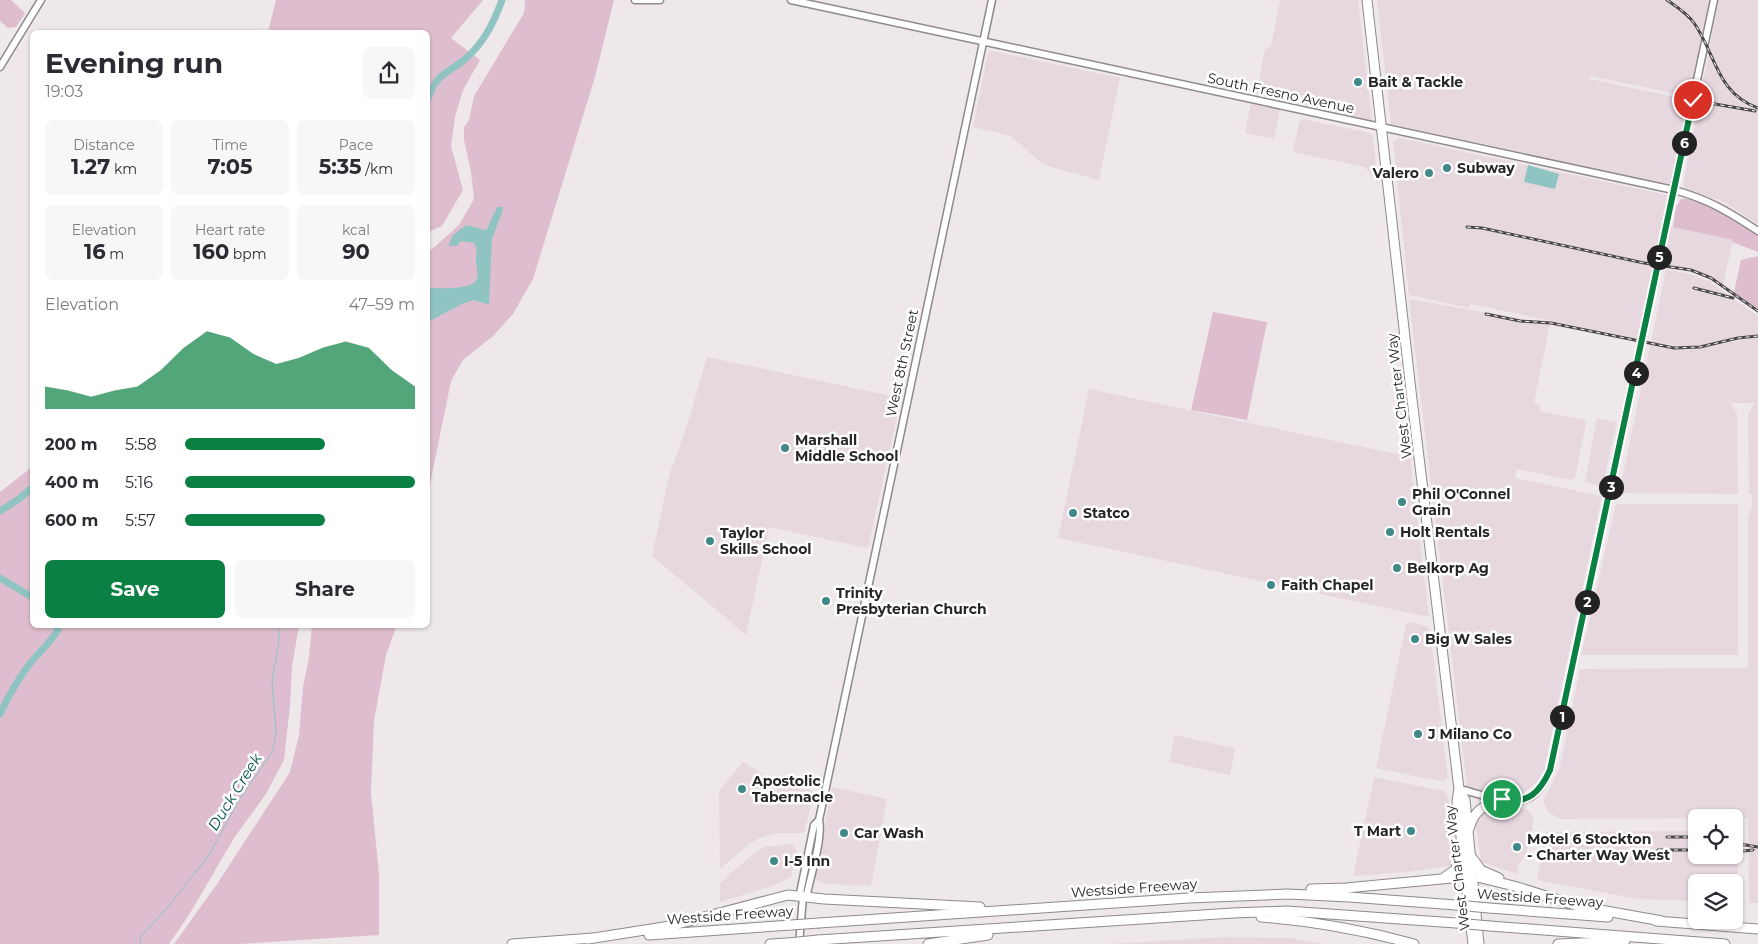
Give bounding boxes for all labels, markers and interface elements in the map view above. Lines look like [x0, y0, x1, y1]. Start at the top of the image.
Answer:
text: Evening run [45, 46, 223, 80]
button: share [363, 47, 415, 99]
street label: South Fresno Avenue [1206, 69, 1356, 117]
place label: Bait & Tackle [1368, 73, 1463, 91]
marker: Bait & Tackle [1352, 76, 1364, 88]
pin [1672, 79, 1714, 121]
text: 19:03 [45, 82, 83, 101]
icon: check [1679, 86, 1707, 114]
pin: 6 [1672, 130, 1696, 156]
text: 6 [1680, 134, 1689, 152]
text: Distance [73, 136, 135, 154]
text: Time [212, 136, 248, 154]
text: Pace [339, 136, 373, 154]
text: 1.27 [71, 154, 110, 179]
text: 7:05 [208, 154, 252, 179]
text: 5:35 [319, 154, 362, 179]
place label: Subway [1457, 159, 1515, 177]
text: km [110, 160, 137, 178]
text: /km [362, 160, 393, 178]
marker: Subway [1441, 162, 1453, 174]
place label: Valero [1372, 164, 1419, 182]
marker: Valero [1423, 167, 1435, 179]
text: Elevation [72, 221, 136, 239]
text: Heart rate [195, 221, 265, 239]
text: kcal [342, 221, 370, 239]
text: 16 [84, 239, 106, 264]
text: 160 [193, 239, 229, 264]
text: 90 [342, 239, 370, 264]
pin: 5 [1646, 244, 1672, 270]
text: m [106, 245, 124, 263]
text: bpm [229, 245, 267, 263]
text: 5 [1655, 248, 1664, 266]
text: Elevation [45, 295, 119, 314]
text: 47–59 m [349, 295, 415, 314]
street label: West 8th Street [882, 307, 922, 418]
street label: West Charter Way [1382, 332, 1416, 460]
pin: 4 [1624, 360, 1648, 386]
text: 4 [1632, 364, 1641, 382]
place label: Marshall Middle School [795, 431, 898, 465]
text: 200 m [45, 435, 97, 454]
text: 5:58 [125, 435, 157, 454]
marker: Marshall Middle School [779, 442, 791, 454]
text: 400 m [45, 473, 99, 492]
text: 5:16 [125, 473, 153, 492]
pin: 3 [1598, 474, 1624, 500]
text: 3 [1607, 478, 1616, 496]
place label: Phil O'Connel Grain [1412, 485, 1510, 519]
marker: Phil O'Connel Grain [1396, 496, 1408, 508]
place label: Statco [1083, 504, 1130, 522]
marker: Statco [1067, 507, 1079, 519]
text: 600 m [45, 511, 98, 530]
text: 5:57 [125, 511, 156, 530]
place label: Holt Rentals [1400, 523, 1490, 541]
place label: Taylor Skills School [720, 524, 812, 558]
marker: Holt Rentals [1384, 526, 1396, 538]
marker: Taylor Skills School [704, 535, 716, 547]
place label: Belkorp Ag [1407, 559, 1489, 577]
button: Save [45, 560, 225, 618]
button: Share [235, 560, 415, 618]
marker: Belkorp Ag [1391, 562, 1403, 574]
place label: Faith Chapel [1281, 576, 1373, 594]
marker: Faith Chapel [1265, 579, 1277, 591]
place label: Trinity Presbyterian Church [836, 584, 987, 618]
pin: 2 [1574, 590, 1600, 614]
text: 2 [1583, 593, 1592, 611]
marker: Trinity Presbyterian Church [820, 595, 832, 607]
place label: Big W Sales [1425, 630, 1513, 648]
marker: Big W Sales [1409, 633, 1421, 645]
pin: 1 [1550, 704, 1574, 730]
text: 1 [1560, 708, 1565, 726]
place label: J Milano Co [1427, 725, 1512, 743]
marker: J Milano Co [1412, 728, 1424, 740]
water label: Duck Creek [203, 749, 266, 834]
place label: Apostolic Tabernacle [751, 772, 833, 806]
pin [1481, 778, 1523, 820]
marker: Apostolic Tabernacle [736, 783, 748, 795]
icon: arrive [1488, 785, 1516, 813]
street label: West Charter Way [1440, 804, 1474, 932]
map controls [1688, 809, 1743, 929]
button: locate [1688, 809, 1743, 864]
place label: T Mart [1354, 822, 1401, 840]
place label: Car Wash [854, 824, 924, 842]
marker: T Mart [1405, 825, 1417, 837]
marker: Car Wash [838, 827, 850, 839]
place label: Motel 6 Stockton - Charter Way West [1527, 830, 1670, 864]
marker: Motel 6 Stockton - Charter Way West [1511, 841, 1523, 853]
place label: I-5 Inn [784, 852, 830, 870]
marker: I-5 Inn [768, 855, 780, 867]
button: layers [1688, 874, 1743, 929]
street label: Westside Freeway [1070, 875, 1198, 901]
street label: Westside Freeway [1476, 885, 1604, 911]
street label: Westside Freeway [666, 902, 794, 928]

